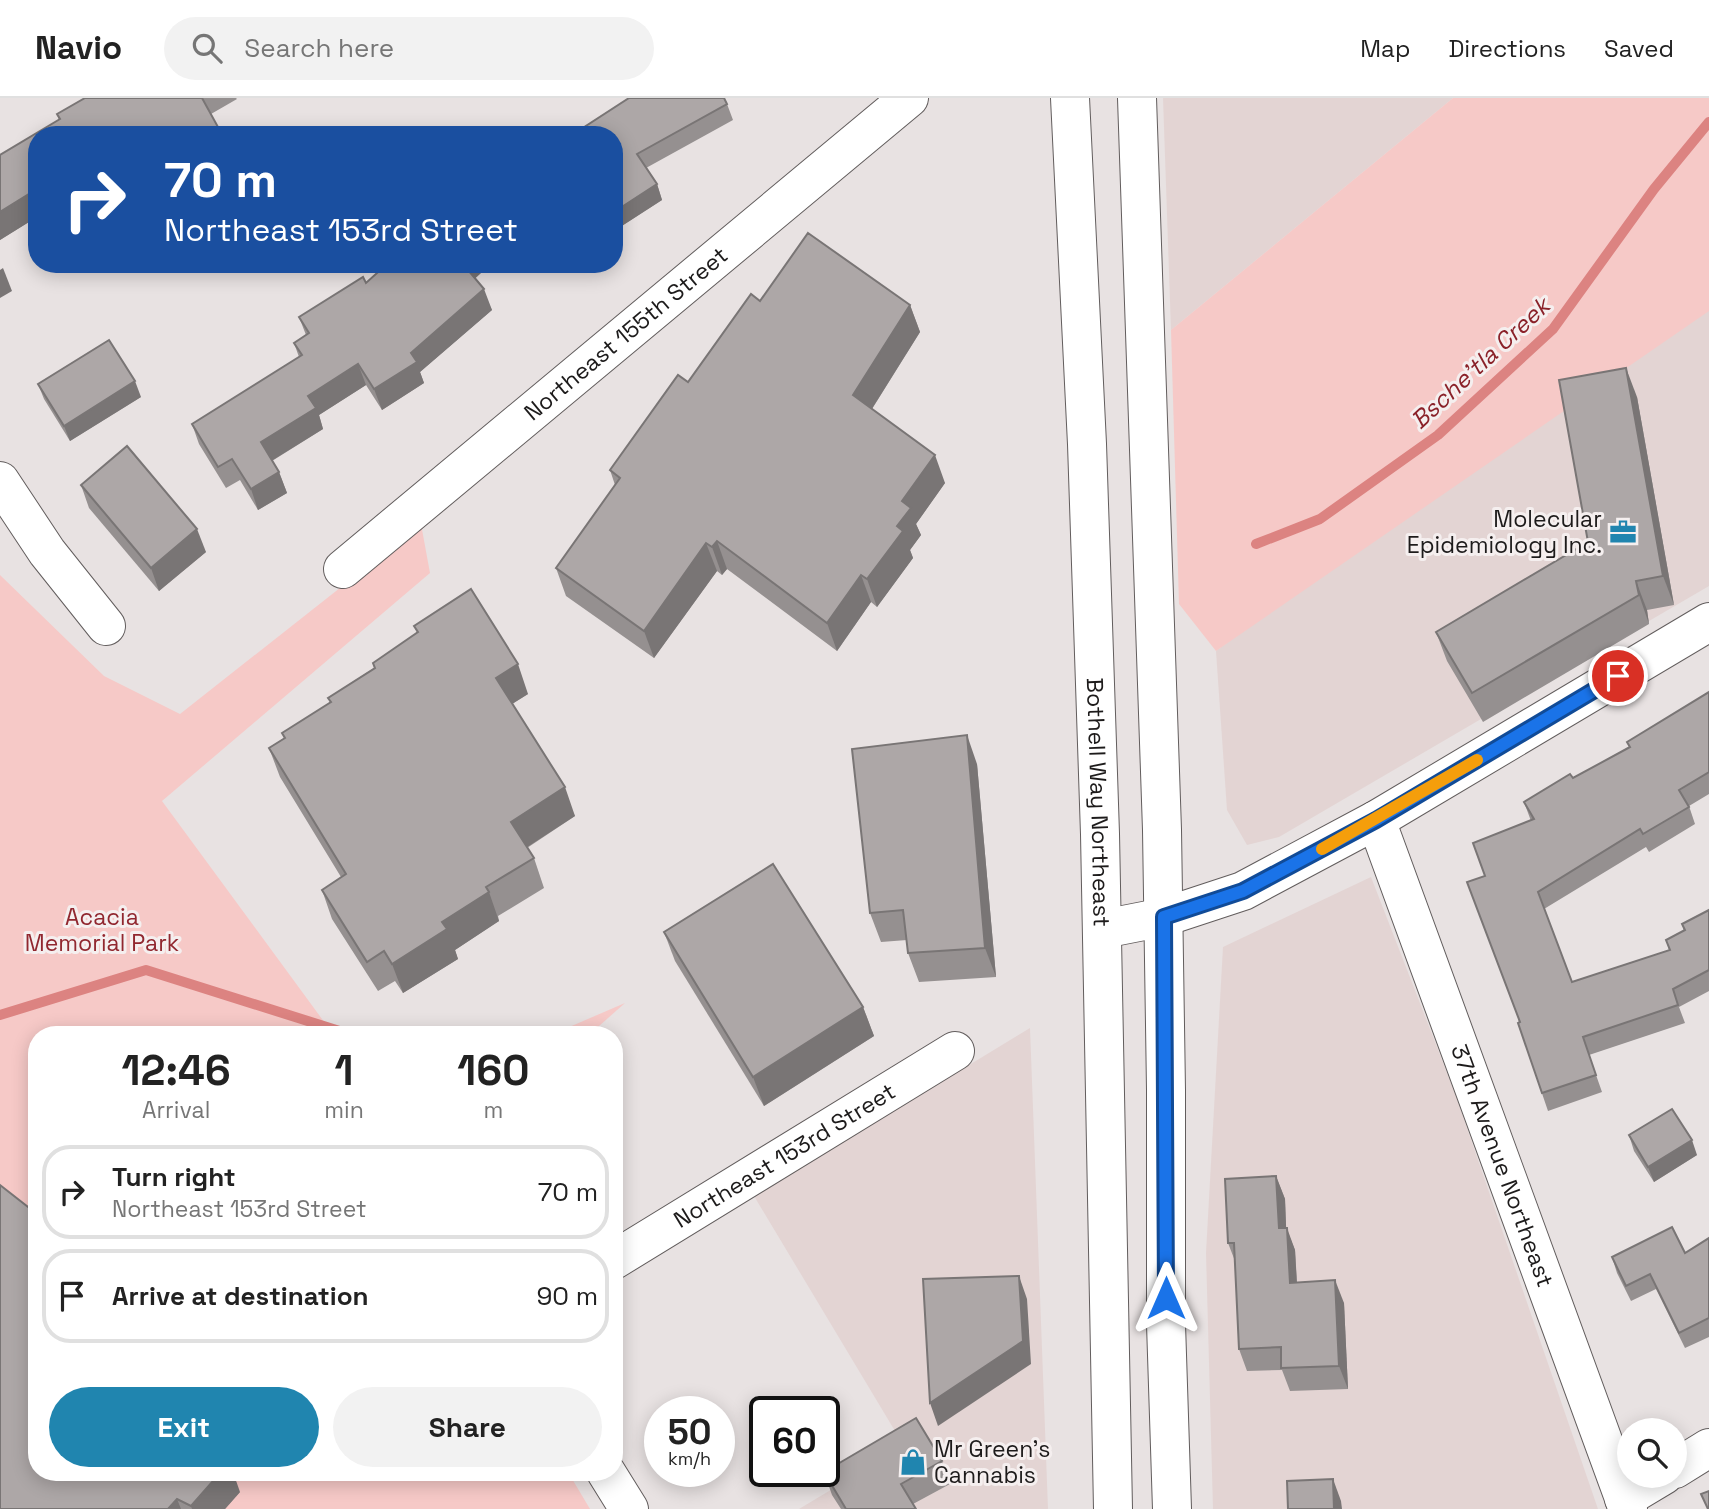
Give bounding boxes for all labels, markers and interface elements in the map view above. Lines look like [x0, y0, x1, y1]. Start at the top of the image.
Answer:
search box [164, 17, 654, 80]
text: Navio [35, 27, 122, 69]
icon: search [188, 29, 226, 67]
text: Search here [244, 31, 394, 65]
text: Map [1360, 33, 1410, 64]
text: Directions [1448, 33, 1566, 64]
text: Saved [1604, 33, 1674, 64]
text: 70 m [164, 149, 277, 211]
icon: right [49, 154, 140, 245]
text: Northeast 153rd Street [164, 210, 518, 250]
street label: Northeast 155th Street [518, 240, 734, 427]
water label: Bsche'tla Creek [1404, 288, 1558, 435]
place label: Molecular Epidemiology Inc. [1407, 504, 1602, 560]
office icon: Molecular Epidemiology Inc. [1608, 517, 1638, 547]
pin [1588, 646, 1648, 706]
icon: arrive [1599, 657, 1637, 695]
street label: Bothell Way Northeast [1080, 677, 1117, 927]
park label: Acacia Memorial Park [25, 902, 179, 958]
street label: 37th Avenue Northeast [1444, 1040, 1561, 1291]
text: 12:46 [122, 1044, 231, 1097]
text: 1 [334, 1044, 353, 1097]
text: 160 [457, 1044, 529, 1097]
street label: Northeast 153rd Street [668, 1076, 901, 1235]
text: Arrival [142, 1095, 210, 1125]
text: min [324, 1095, 364, 1125]
text: m [483, 1095, 503, 1125]
text: Turn right [112, 1160, 236, 1194]
icon: right [53, 1173, 91, 1211]
text: 70 m [538, 1175, 598, 1209]
text: Northeast 153rd Street [112, 1194, 366, 1224]
position arrow [1129, 1261, 1203, 1335]
icon: arrive [53, 1277, 91, 1315]
text: Arrive at destination [112, 1279, 369, 1313]
text: 90 m [536, 1279, 598, 1313]
button: Exit [49, 1387, 319, 1467]
button: Share [333, 1387, 602, 1467]
speed limit sign: 60 [749, 1396, 840, 1487]
text: 50 [668, 1410, 711, 1454]
map controls [1617, 1418, 1687, 1488]
button: search [1617, 1418, 1687, 1488]
place label: Mr Green's Cannabis [934, 1434, 1050, 1490]
text: km/h [668, 1447, 711, 1470]
shop icon: Mr Green's Cannabis [898, 1447, 928, 1477]

